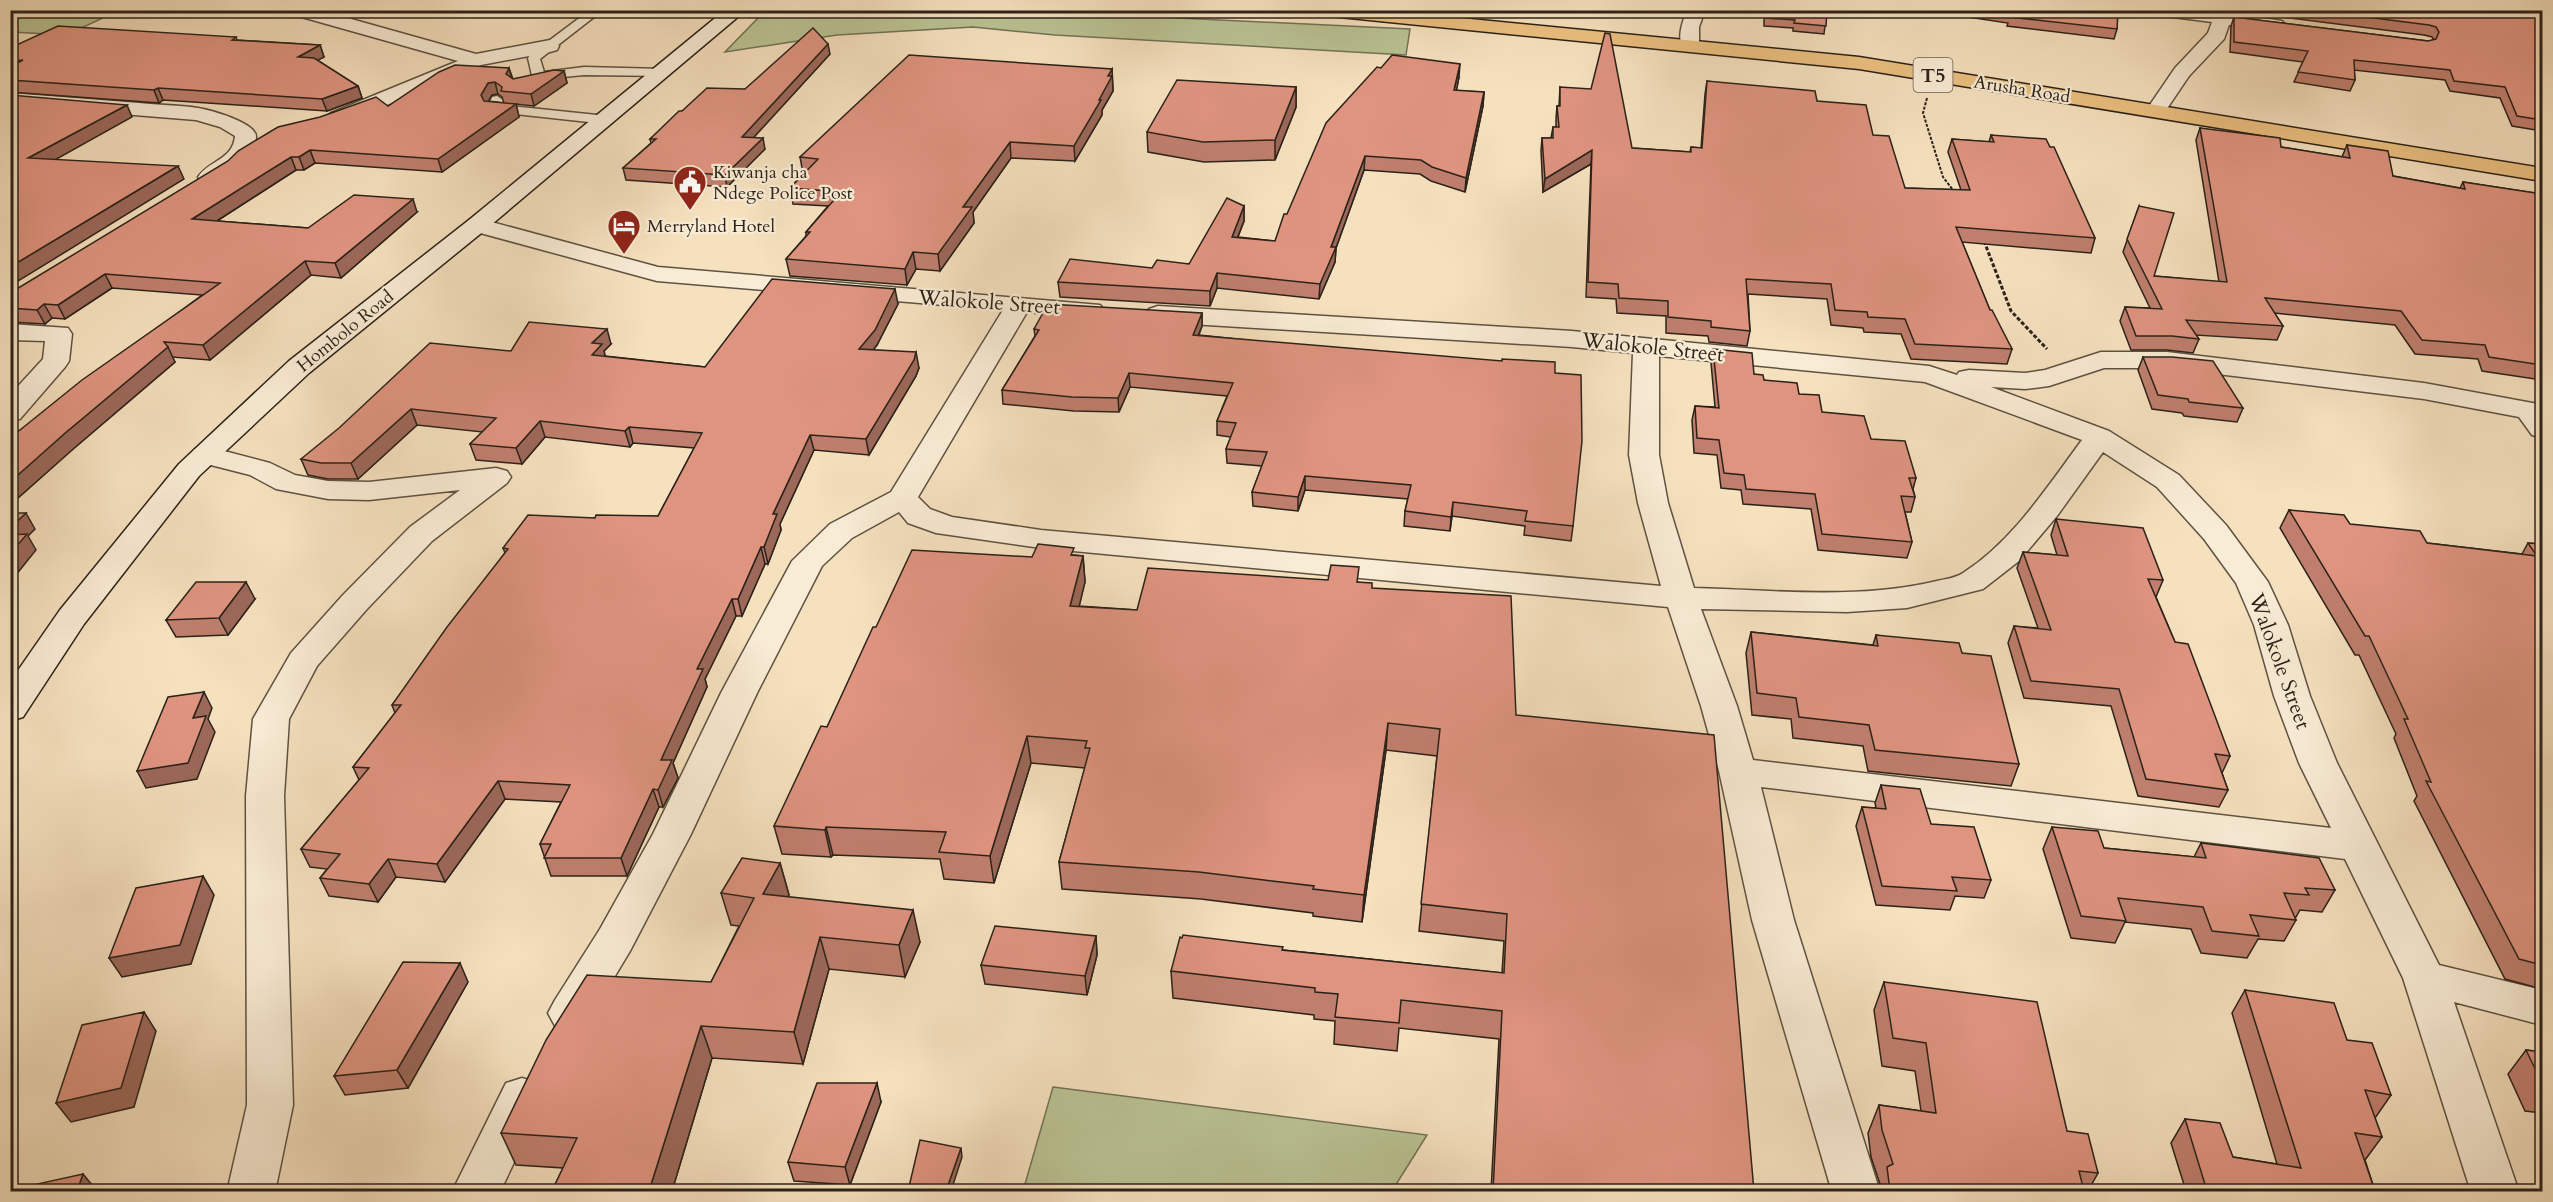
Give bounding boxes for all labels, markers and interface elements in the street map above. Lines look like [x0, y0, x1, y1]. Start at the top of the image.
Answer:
road number: T5 [1914, 58, 1952, 92]
street label: Arusha Road [1972, 70, 2072, 110]
place label: Kiwanja cha Ndege Police Post [713, 160, 853, 206]
public building icon: Kiwanja cha Ndege Police Post [672, 164, 708, 211]
hotel icon: Merryland Hotel [606, 208, 642, 255]
place label: Merryland Hotel [647, 214, 775, 239]
street label: Walokole Street [916, 283, 1061, 322]
street label: Hombolo Road [292, 284, 399, 378]
street label: Walokole Street [1580, 326, 1726, 369]
street label: Walokole Street [2241, 588, 2318, 733]

